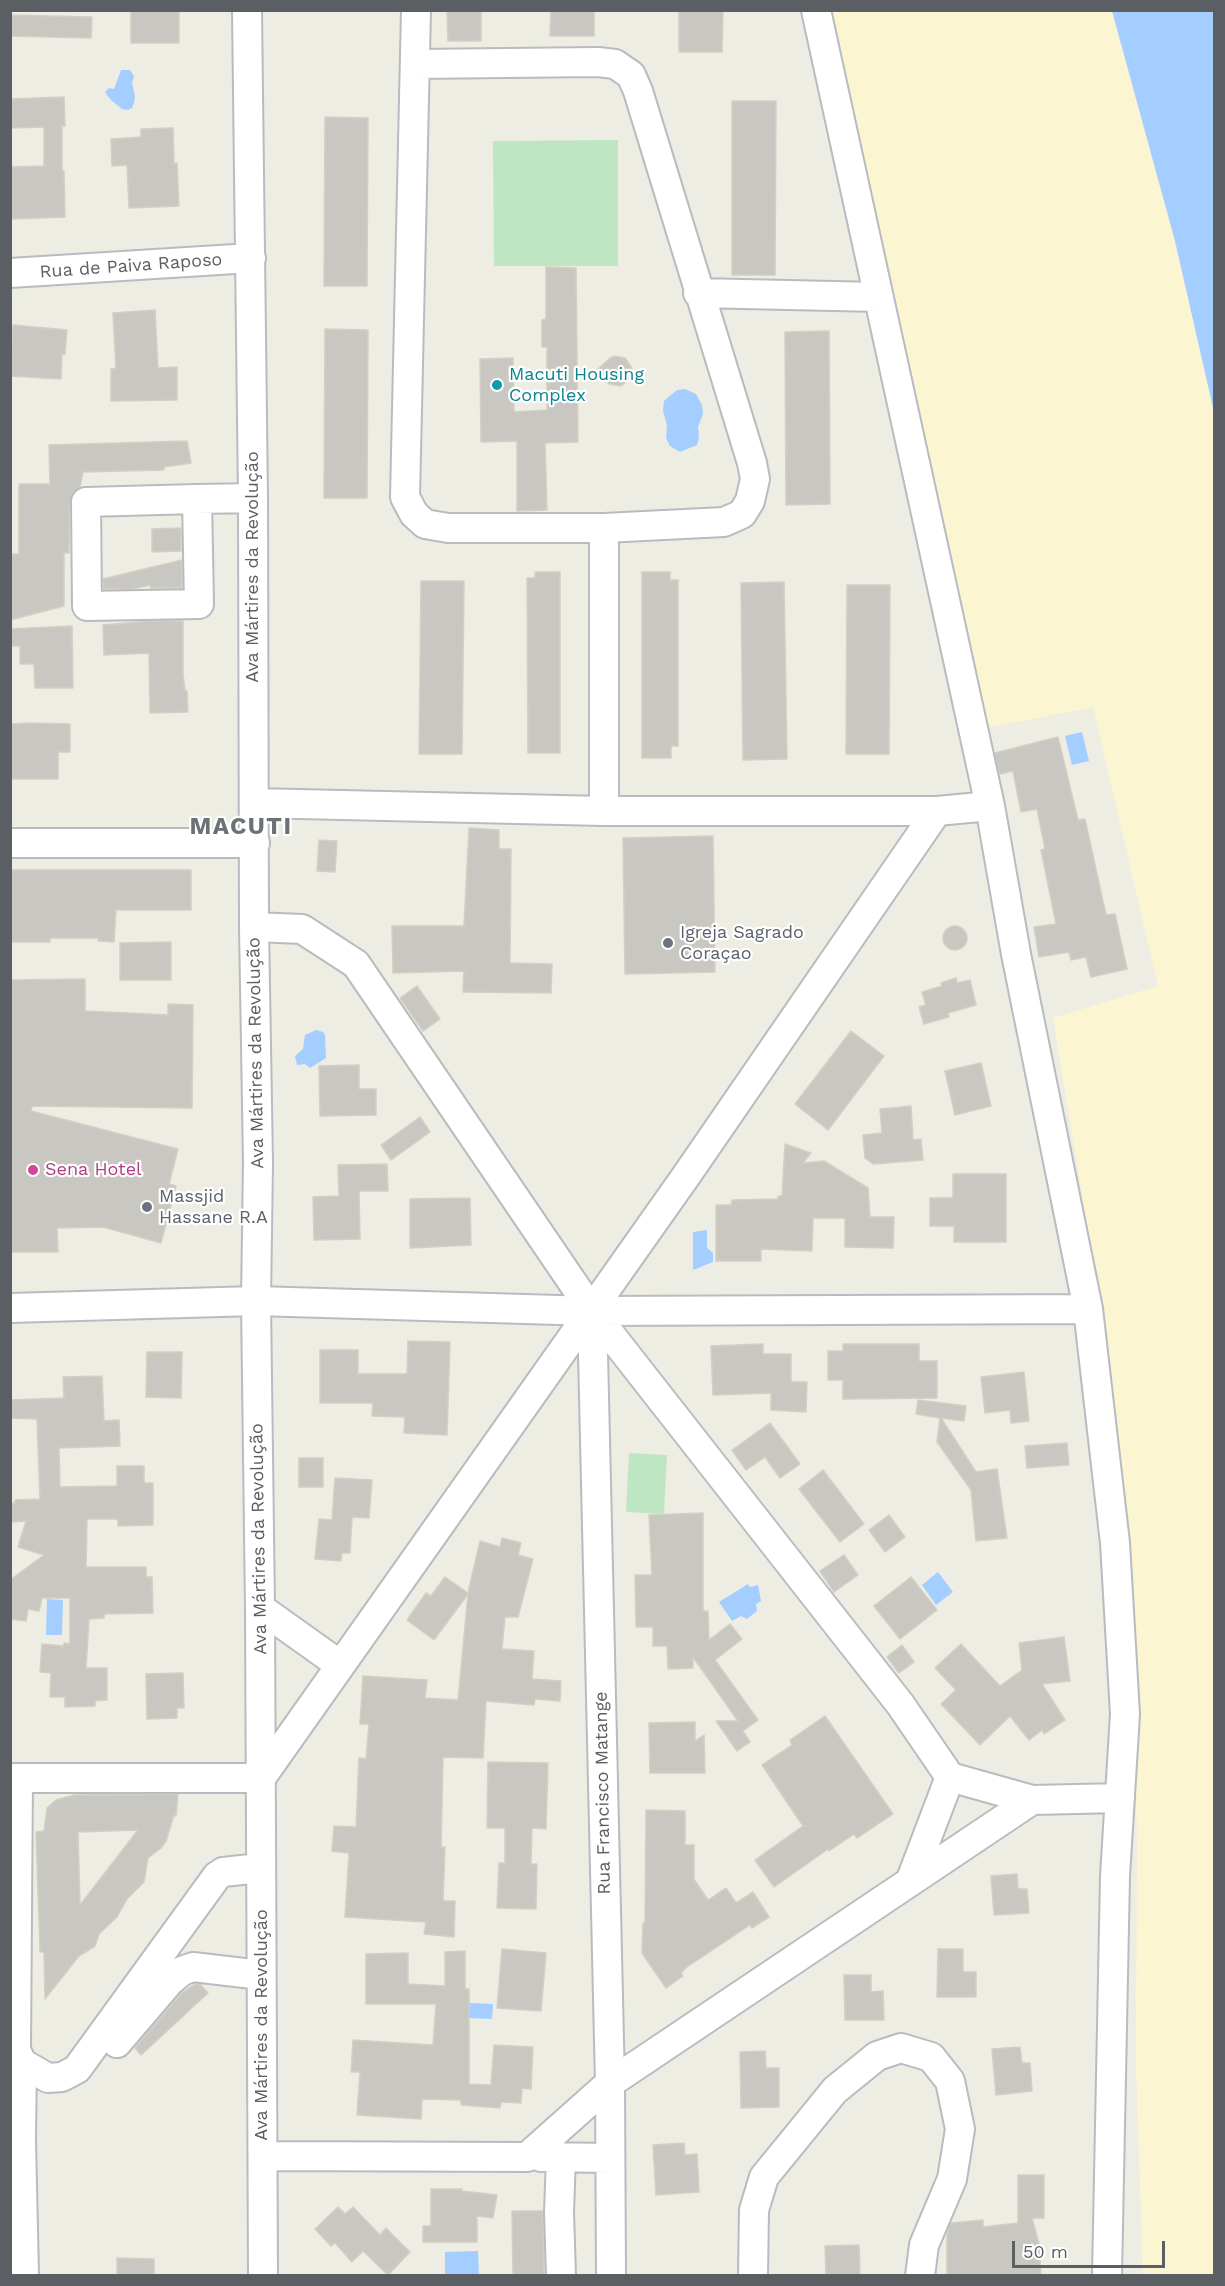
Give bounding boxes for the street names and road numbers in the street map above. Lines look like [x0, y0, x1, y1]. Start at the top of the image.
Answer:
street label: Rua de Paiva Raposo [39, 249, 223, 283]
street label: Ava Mártires da Revolução [242, 451, 264, 683]
street label: Ava Mártires da Revolução [243, 937, 269, 1169]
street label: Ava Mártires da Revolução [246, 1423, 272, 1655]
street label: Rua Francisco Matange [590, 1691, 616, 1895]
street label: Ava Mártires da Revolução [251, 1909, 273, 2141]

